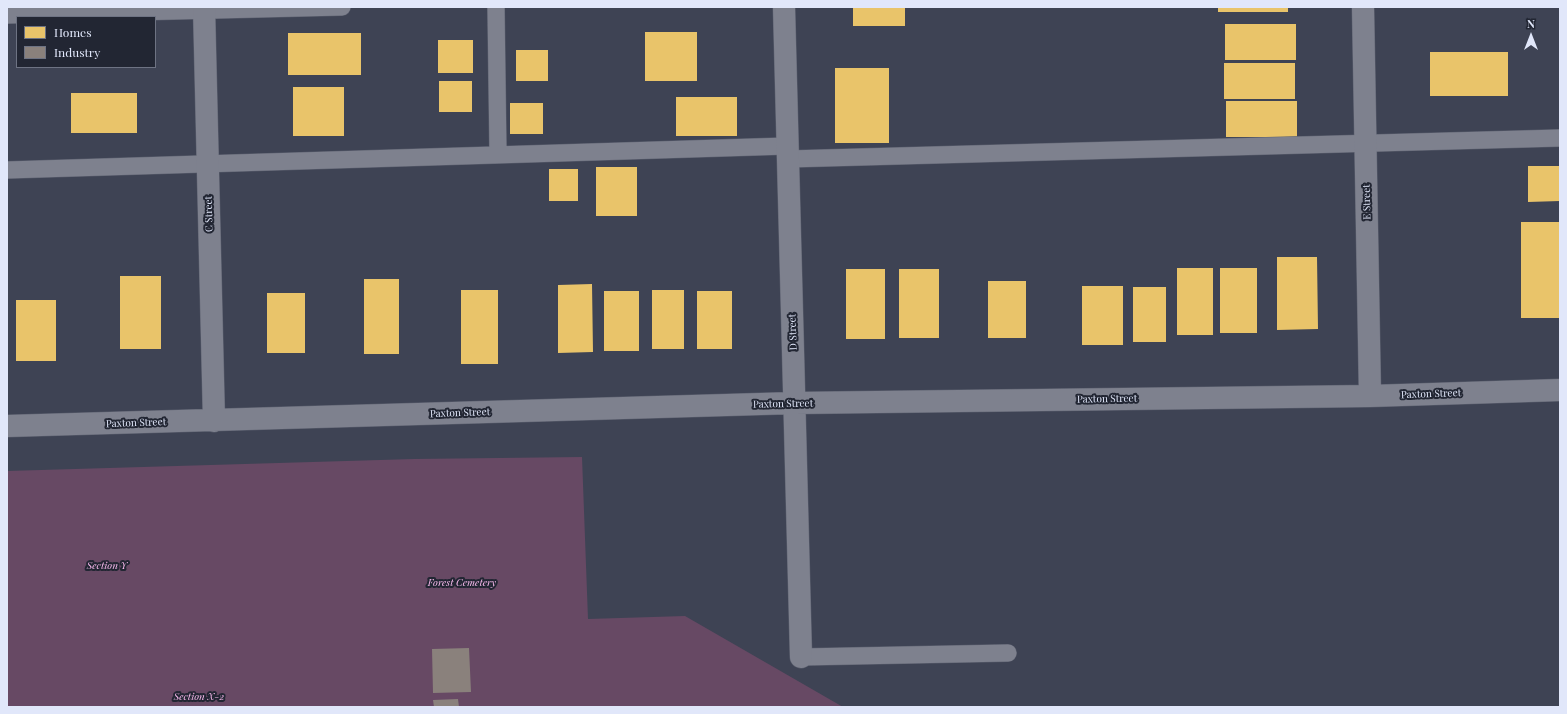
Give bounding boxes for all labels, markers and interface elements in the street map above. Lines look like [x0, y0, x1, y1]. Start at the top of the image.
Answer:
legend [16, 16, 156, 68]
north arrow [1511, 16, 1551, 56]
text: N [1527, 16, 1535, 31]
text: Homes [54, 24, 92, 40]
text: Industry [54, 44, 100, 60]
street label: E Street [1361, 184, 1373, 220]
street label: C Street [203, 196, 215, 232]
street label: D Street [786, 314, 800, 350]
street label: Paxton Street [1401, 387, 1461, 401]
street label: Paxton Street [1077, 392, 1137, 406]
street label: Paxton Street [753, 397, 813, 411]
street label: Paxton Street [430, 406, 490, 420]
street label: Paxton Street [106, 416, 166, 430]
park label: Section Y [87, 560, 127, 572]
park label: Forest Cemetery [428, 577, 496, 589]
park label: Section X-2 [174, 691, 224, 703]

